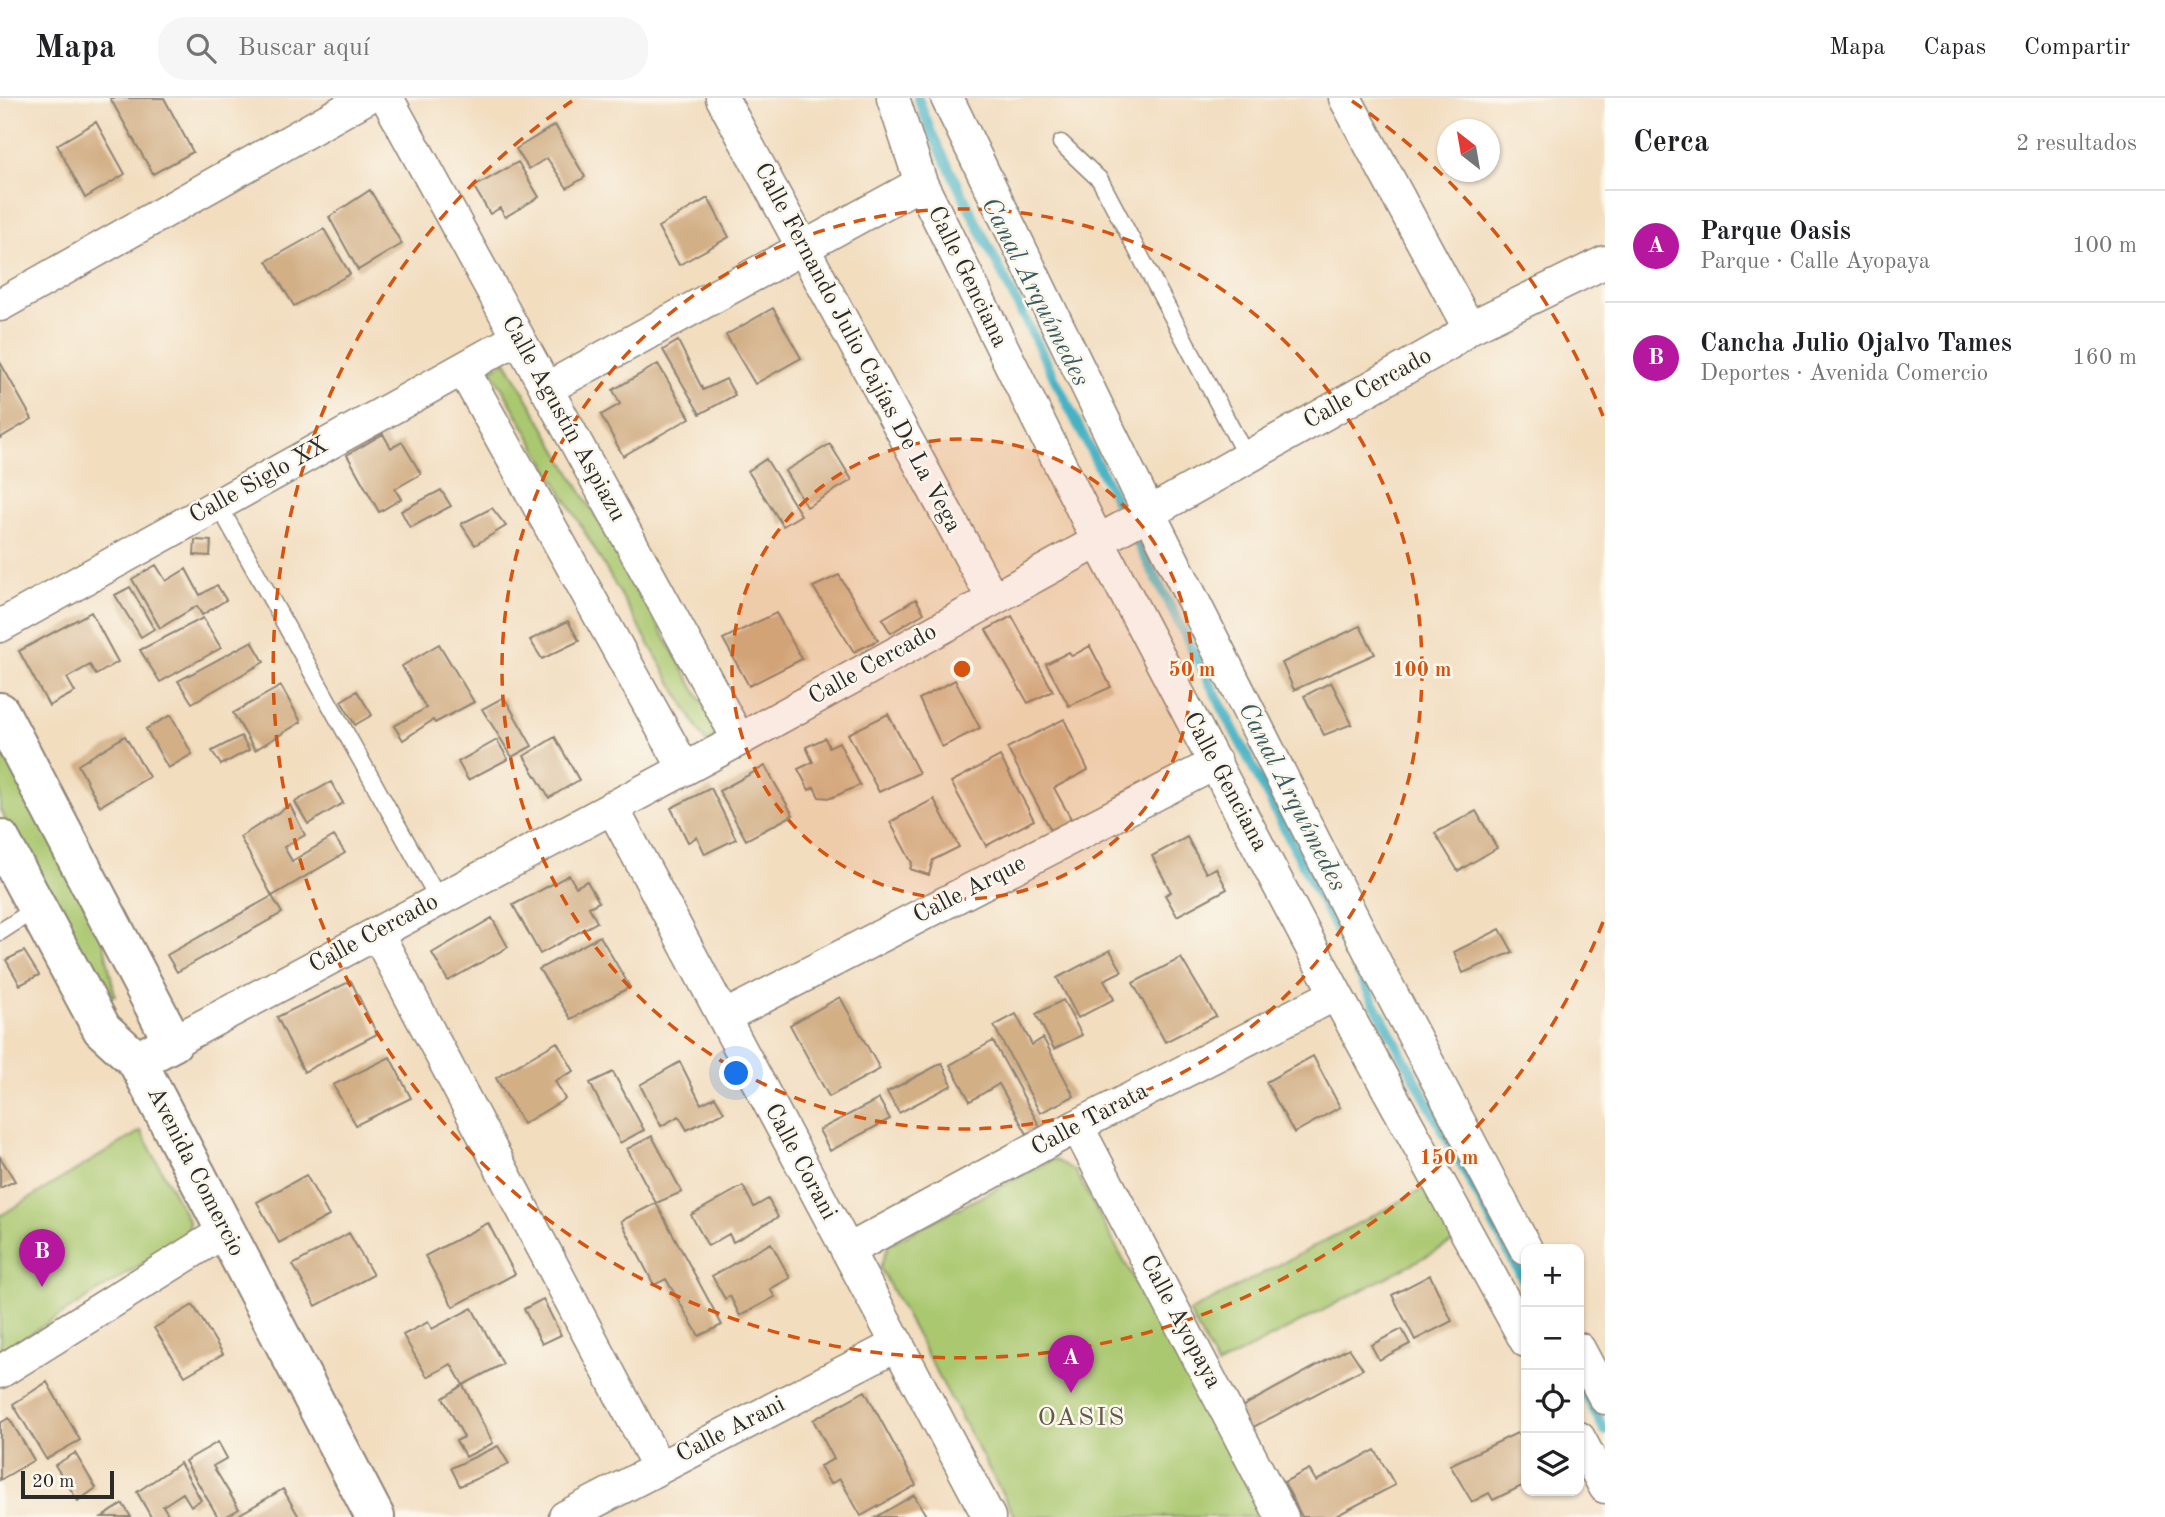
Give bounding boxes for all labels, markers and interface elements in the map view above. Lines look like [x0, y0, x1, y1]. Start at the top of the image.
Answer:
search box [158, 17, 648, 80]
icon: search [182, 29, 220, 67]
text: Mapa [35, 32, 116, 65]
text: Buscar aquí [238, 35, 370, 61]
text: Mapa [1829, 36, 1885, 60]
text: Capas [1923, 36, 1986, 60]
text: Compartir [2024, 36, 2130, 60]
north arrow [1437, 119, 1500, 182]
text: Cerca [1633, 128, 1709, 158]
text: 2 resultados [2016, 132, 2137, 155]
street label: Calle Fernando Julio Cajías De La Vega [749, 159, 965, 537]
water label: Canal Arquímedes [976, 193, 1094, 391]
street label: Calle Genciana [923, 203, 1012, 351]
text: Parque Oasis [1700, 219, 1851, 245]
text: A [1647, 234, 1665, 257]
text: 100 m [2072, 234, 2137, 257]
text: Parque · Calle Ayopaya [1700, 250, 1930, 273]
street label: Calle Agustín Aspiazu [497, 312, 629, 526]
text: Cancha Julio Ojalvo Tames [1700, 331, 2012, 357]
street label: Calle Cercado [1300, 344, 1436, 434]
text: B [1648, 346, 1664, 369]
text: 160 m [2072, 346, 2137, 369]
text: Deportes · Avenida Comercio [1700, 362, 1988, 385]
street label: Calle Siglo XX [186, 433, 332, 529]
street label: Calle Cercado [805, 620, 941, 710]
centre of rings [950, 657, 974, 681]
text: 50 m [1168, 660, 1216, 681]
text: 100 m [1392, 660, 1452, 681]
water label: Canal Arquímedes [1233, 698, 1351, 896]
street label: Calle Genciana [1178, 709, 1272, 856]
street label: Calle Arque [910, 851, 1030, 929]
street label: Calle Cercado [306, 890, 442, 978]
your location [719, 1056, 753, 1090]
street label: Calle Tarata [1028, 1079, 1152, 1161]
street label: Avenida Comercio [142, 1083, 248, 1261]
street label: Calle Corani [759, 1100, 841, 1224]
text: 150 m [1419, 1148, 1479, 1169]
pin: B [19, 1229, 65, 1287]
map controls [1521, 1244, 1584, 1496]
button: + [1521, 1244, 1584, 1307]
street label: Calle Ayopaya [1135, 1251, 1225, 1393]
button: − [1521, 1307, 1584, 1370]
pin: A [1048, 1335, 1094, 1393]
button: locate [1521, 1370, 1584, 1433]
street label: Calle Arani [673, 1392, 789, 1468]
district label: OASIS [1038, 1405, 1127, 1431]
button: layers [1521, 1433, 1584, 1496]
scale bar [21, 1468, 114, 1500]
text: 20 m [32, 1473, 74, 1492]

